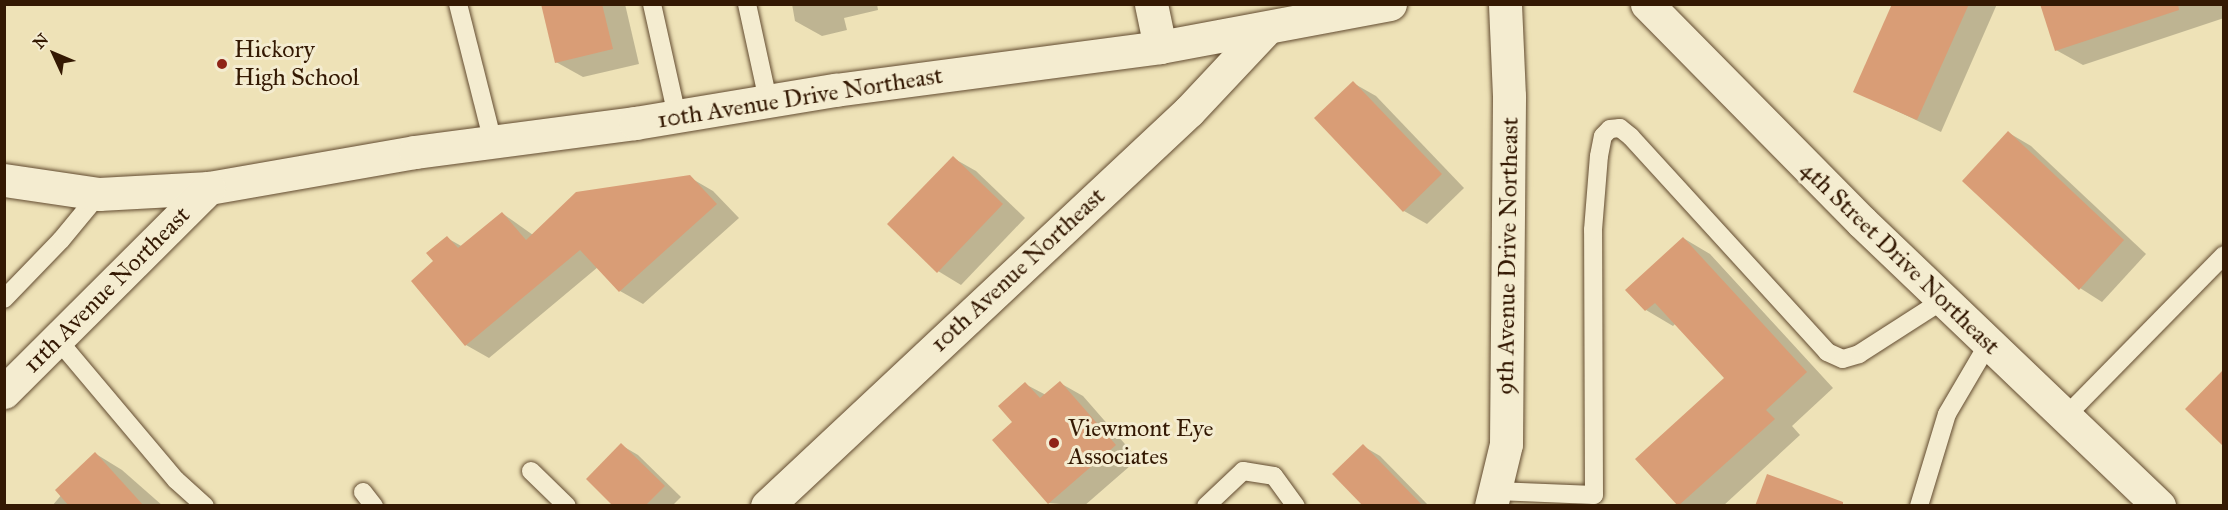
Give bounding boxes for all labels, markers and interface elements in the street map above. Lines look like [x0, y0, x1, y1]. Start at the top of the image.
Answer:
north arrow [24, 24, 84, 84]
text: N [29, 30, 52, 53]
place label: Hickory High School [234, 36, 359, 92]
marker: Hickory High School [215, 57, 229, 71]
street label: 10th Avenue Drive Northeast [655, 61, 945, 135]
street label: 9th Avenue Drive Northeast [1491, 117, 1525, 395]
street label: 4th Street Drive Northeast [1794, 155, 2006, 361]
street label: 10th Avenue Northeast [925, 182, 1111, 358]
street label: 11th Avenue Northeast [18, 201, 196, 379]
place label: Viewmont Eye Associates [1068, 415, 1214, 471]
marker: Viewmont Eye Associates [1045, 434, 1063, 452]

